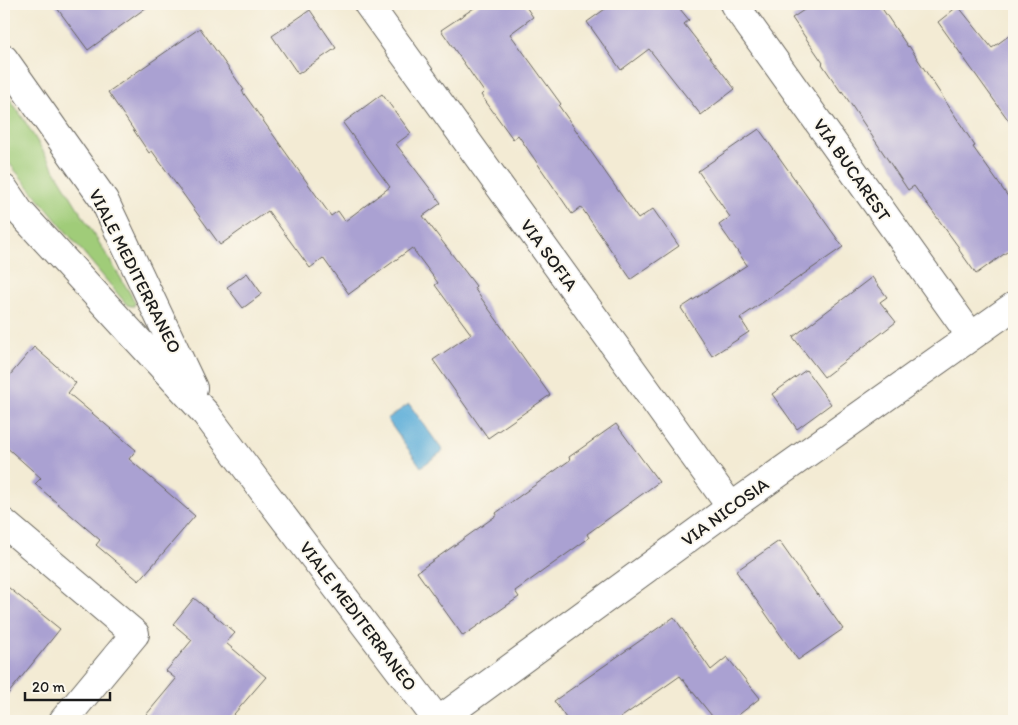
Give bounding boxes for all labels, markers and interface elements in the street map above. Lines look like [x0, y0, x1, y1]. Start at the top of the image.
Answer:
street label: VIA BUCAREST [808, 114, 896, 226]
street label: VIALE MEDITERRANEO [84, 185, 186, 357]
street label: VIA SOFIA [516, 215, 583, 296]
street label: VIA NICOSIA [677, 473, 773, 551]
street label: VIALE MEDITERRANEO [295, 537, 421, 695]
scale bar [25, 670, 110, 702]
text: 20 m [32, 678, 66, 696]

